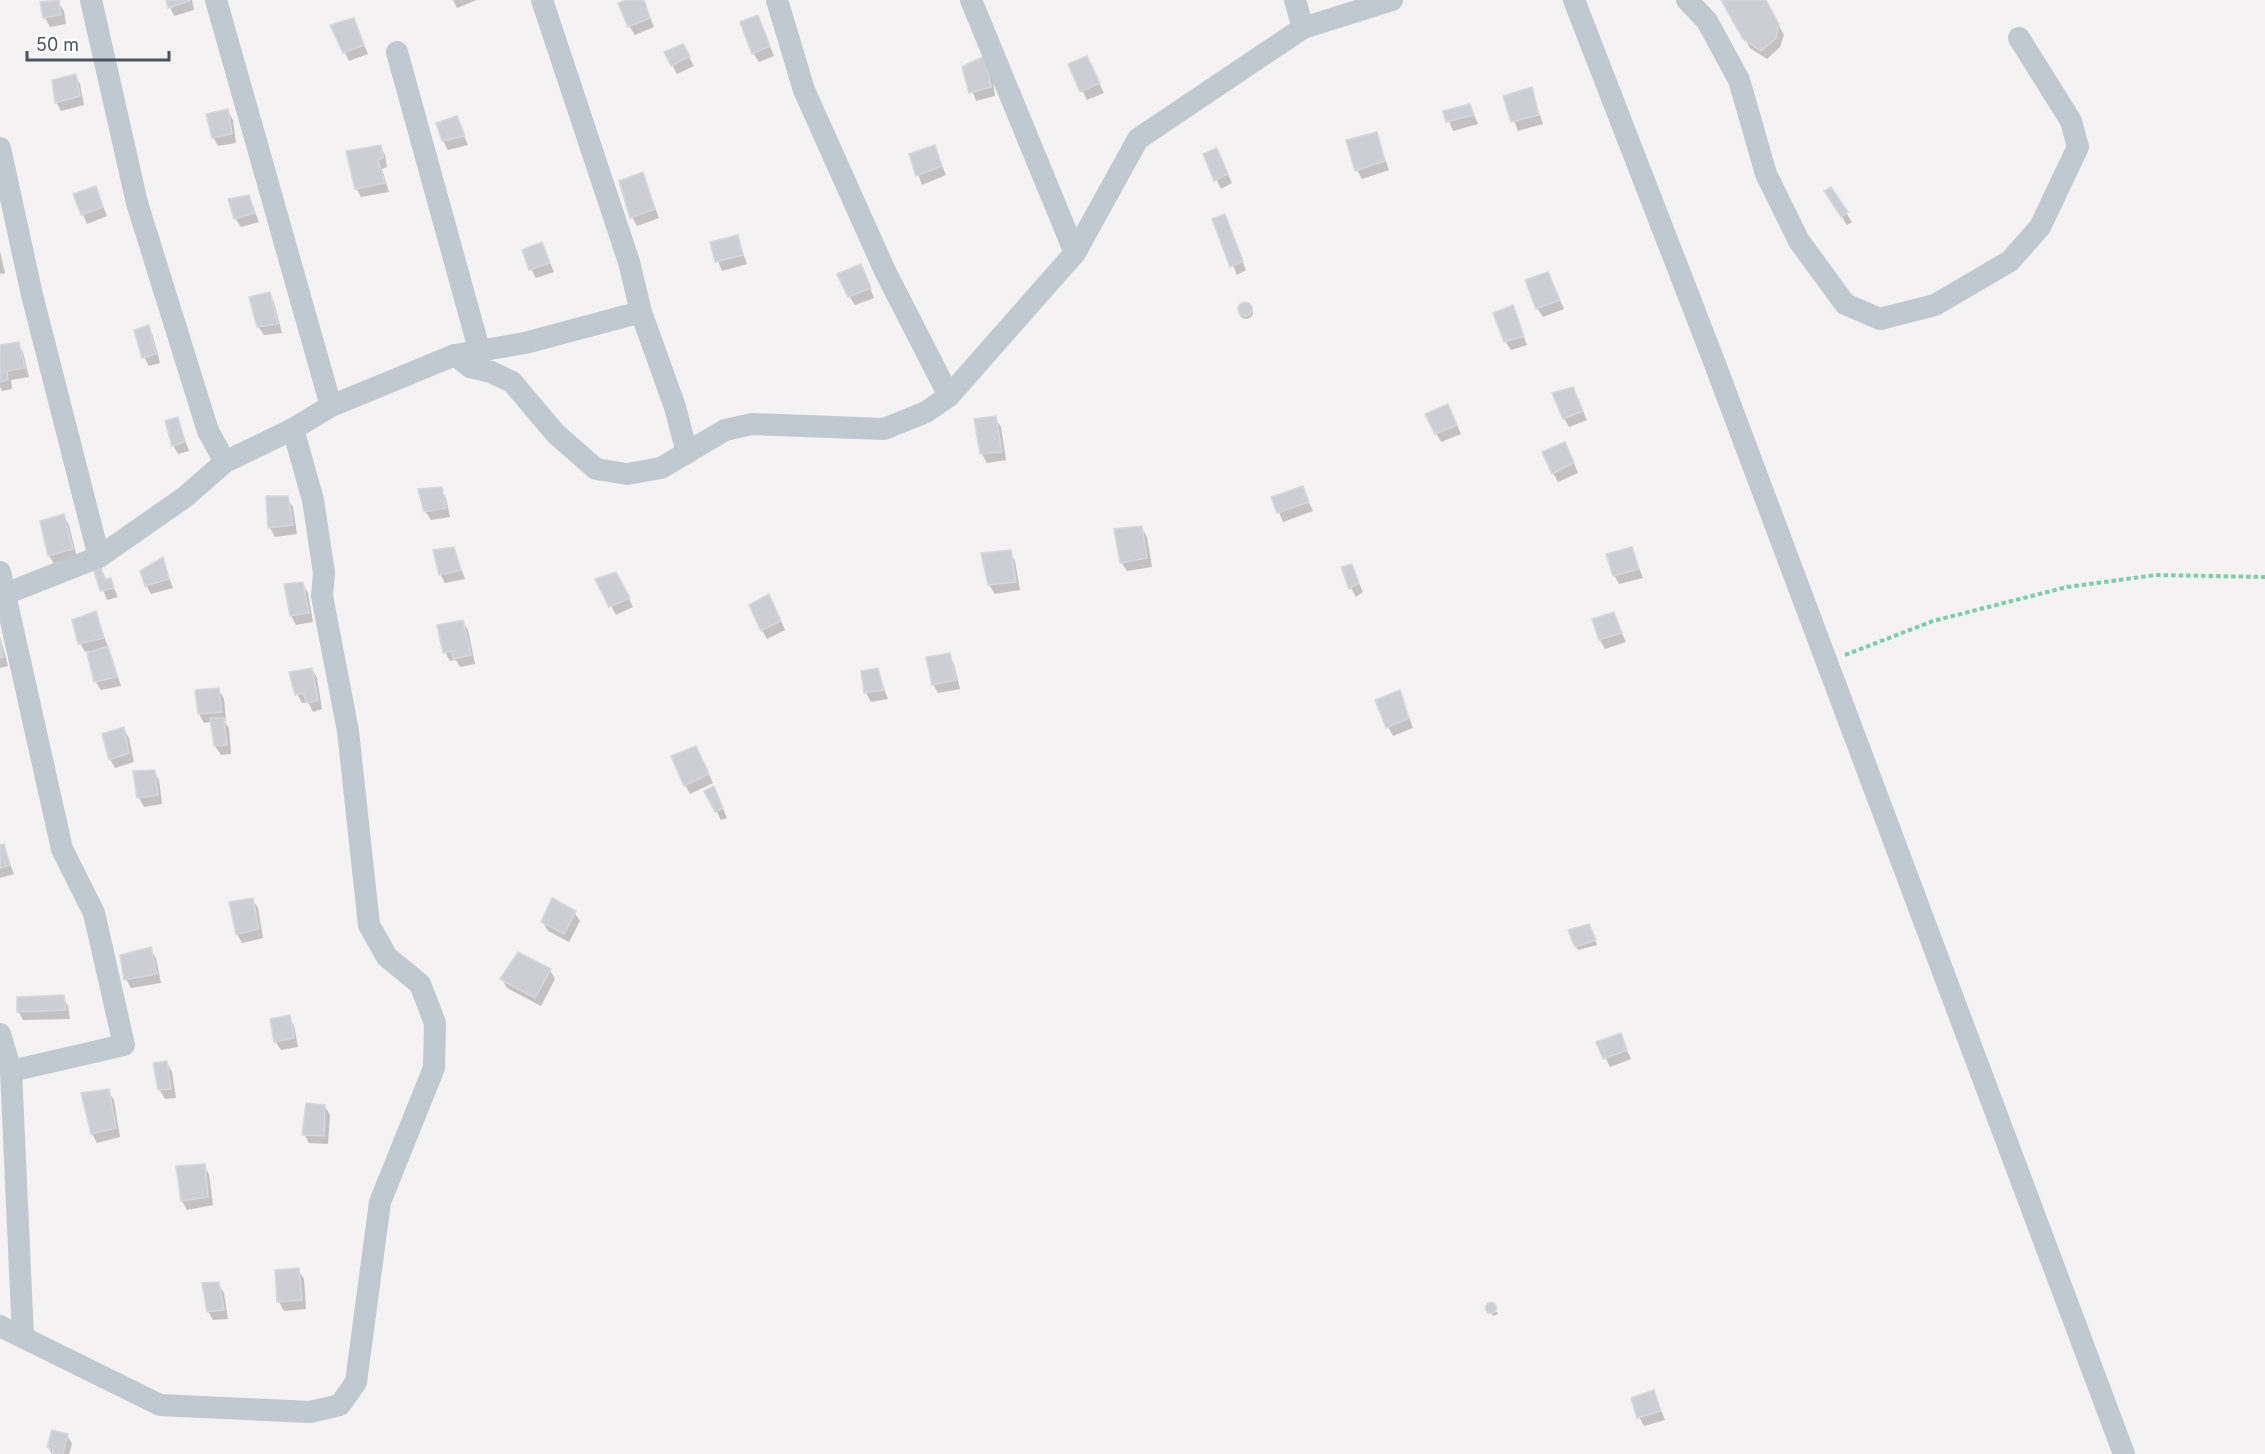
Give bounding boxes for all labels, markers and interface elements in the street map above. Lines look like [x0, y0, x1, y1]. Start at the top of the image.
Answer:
scale bar [27, 24, 170, 62]
text: 50 m [36, 34, 79, 55]

